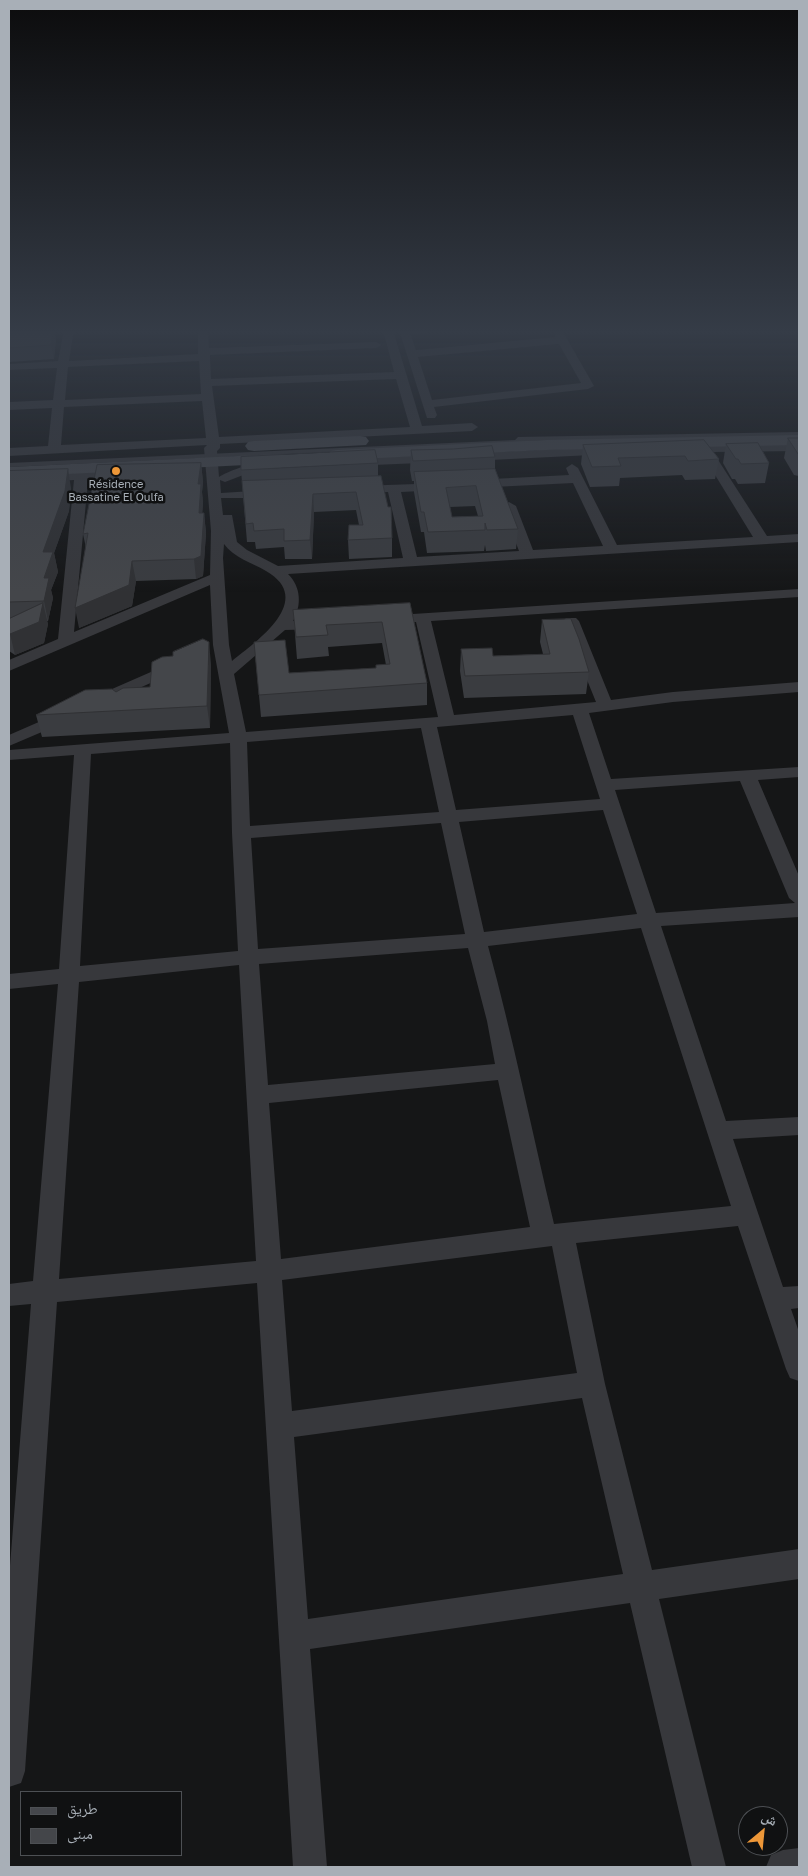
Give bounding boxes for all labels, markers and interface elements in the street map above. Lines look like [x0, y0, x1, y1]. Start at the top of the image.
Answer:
marker: Résidence Bassatine El Oulfa [110, 465, 122, 477]
place label: Résidence Bassatine El Oulfa [68, 478, 164, 504]
legend [20, 1791, 182, 1856]
text: طريق [67, 1799, 98, 1817]
north arrow [738, 1806, 788, 1856]
text: ش [759, 1807, 780, 1829]
text: مبنى [67, 1824, 93, 1842]

